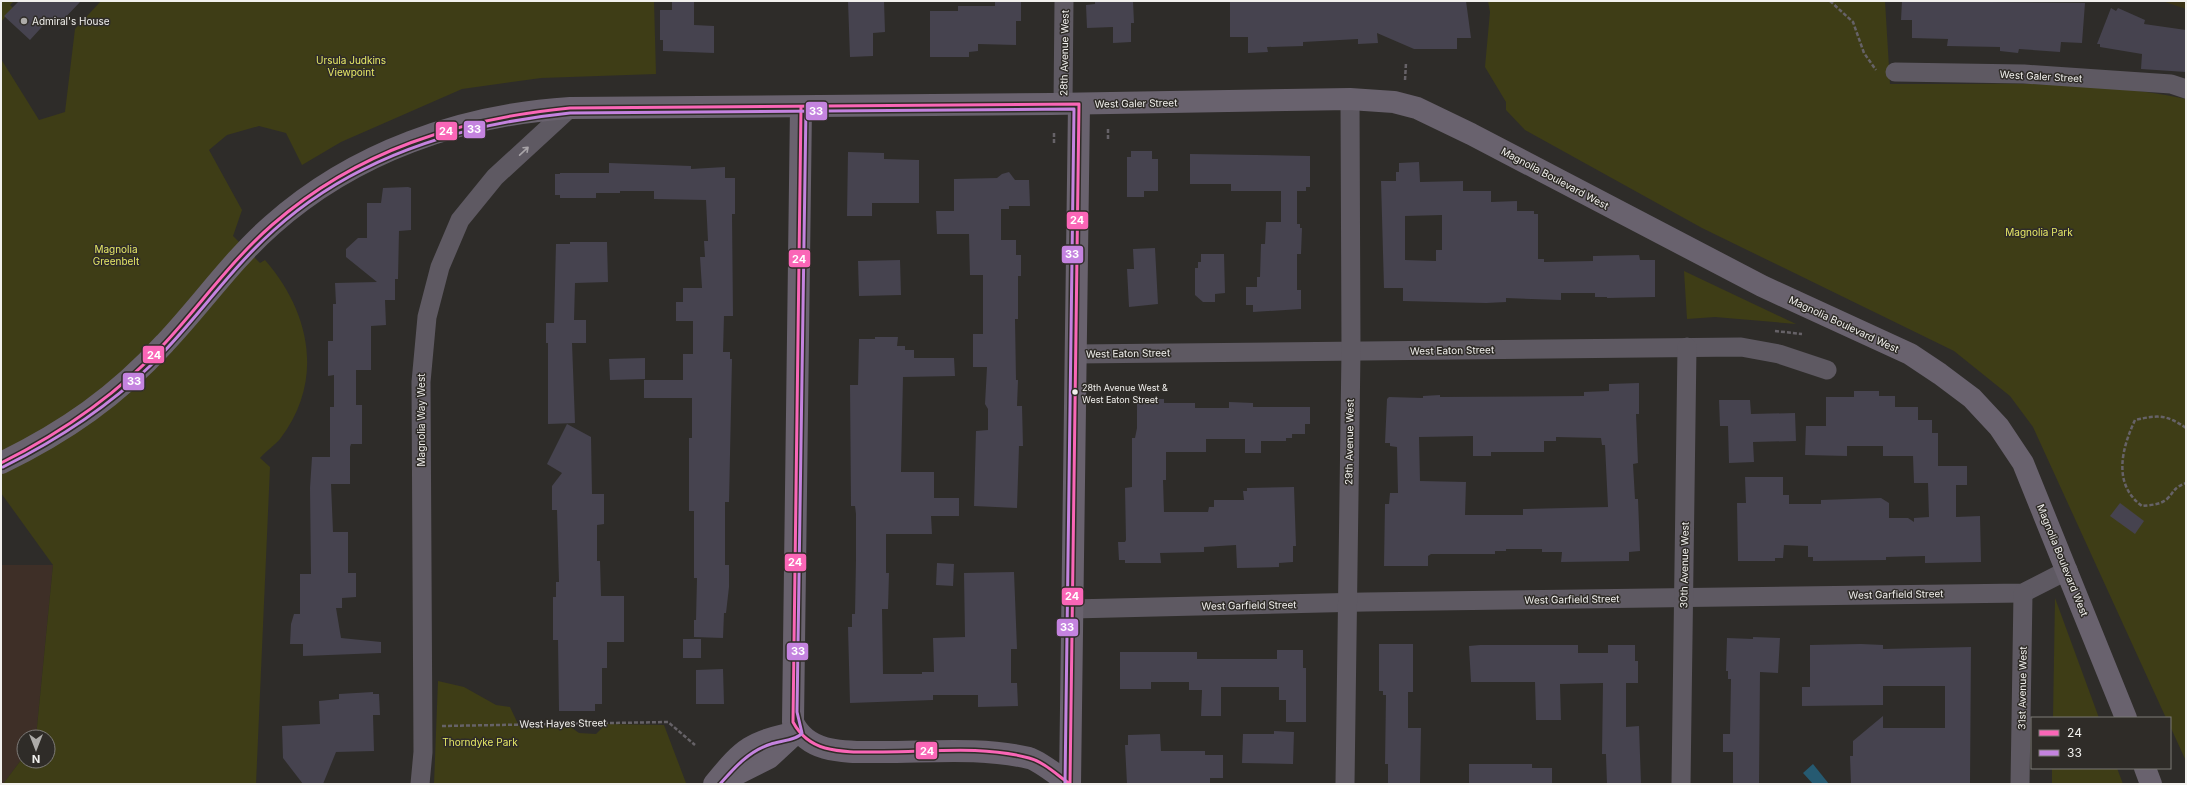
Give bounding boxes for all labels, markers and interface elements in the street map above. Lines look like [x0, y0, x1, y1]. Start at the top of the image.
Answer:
street label: 28th Avenue West [1057, 9, 1071, 96]
place label: Admiral's House [32, 15, 110, 27]
marker: Admiral's House [19, 16, 29, 26]
park label: Ursula Judkins Viewpoint [316, 54, 386, 78]
street label: West Galer Street [1999, 68, 2083, 84]
street label: West Galer Street [1095, 96, 1178, 110]
line badge: 33 [805, 101, 828, 121]
text: 33 [809, 104, 823, 118]
line badge: 33 [463, 120, 486, 139]
line badge: 24 [435, 121, 458, 141]
text: 33 [467, 122, 481, 136]
text: 24 [439, 124, 453, 138]
street label: Magnolia Boulevard West [1499, 145, 1611, 212]
one-way arrow [519, 146, 529, 155]
line badge: 24 [1066, 211, 1089, 230]
text: 24 [1070, 213, 1084, 227]
park label: Magnolia Park [2005, 226, 2073, 238]
park label: Magnolia Greenbelt [93, 243, 140, 267]
line badge: 33 [1061, 245, 1084, 264]
text: 33 [1065, 247, 1079, 261]
line badge: 24 [788, 249, 811, 268]
text: 24 [792, 252, 806, 266]
street label: Magnolia Boulevard West [1787, 293, 1902, 355]
street label: West Eaton Street [1410, 343, 1495, 357]
line badge: 24 [142, 345, 165, 364]
street label: West Eaton Street [1086, 346, 1171, 360]
text: 24 [147, 348, 161, 362]
line badge: 33 [122, 372, 145, 391]
street label: Magnolia Way West [415, 373, 427, 466]
text: 33 [127, 374, 141, 388]
place label: 28th Avenue West & West Eaton Street [1082, 382, 1168, 405]
marker: 28th Avenue West & West Eaton Street [1070, 387, 1080, 397]
street label: 29th Avenue West [1342, 398, 1356, 485]
street label: Magnolia Boulevard West [2035, 502, 2091, 619]
street label: 30th Avenue West [1677, 521, 1691, 608]
line badge: 24 [784, 553, 807, 572]
text: 24 [788, 555, 802, 569]
line badge: 24 [1061, 587, 1084, 606]
street label: West Garfield Street [1848, 587, 1944, 601]
text: 24 [1065, 589, 1079, 603]
street label: West Garfield Street [1524, 592, 1620, 606]
street label: West Garfield Street [1201, 598, 1297, 612]
line badge: 33 [1056, 618, 1079, 637]
text: 33 [1060, 620, 1074, 634]
line badge: 33 [786, 642, 809, 661]
text: 33 [791, 644, 805, 658]
street label: 31st Avenue West [2015, 646, 2029, 730]
street label: West Hayes Street [519, 716, 607, 730]
legend [2031, 717, 2171, 769]
text: 24 [2067, 725, 2082, 740]
north arrow [16, 729, 56, 769]
park label: Thorndyke Park [442, 736, 518, 748]
line badge: 24 [915, 741, 938, 760]
text: 24 [920, 744, 934, 758]
text: 33 [2067, 745, 2082, 760]
text: N [32, 752, 40, 766]

